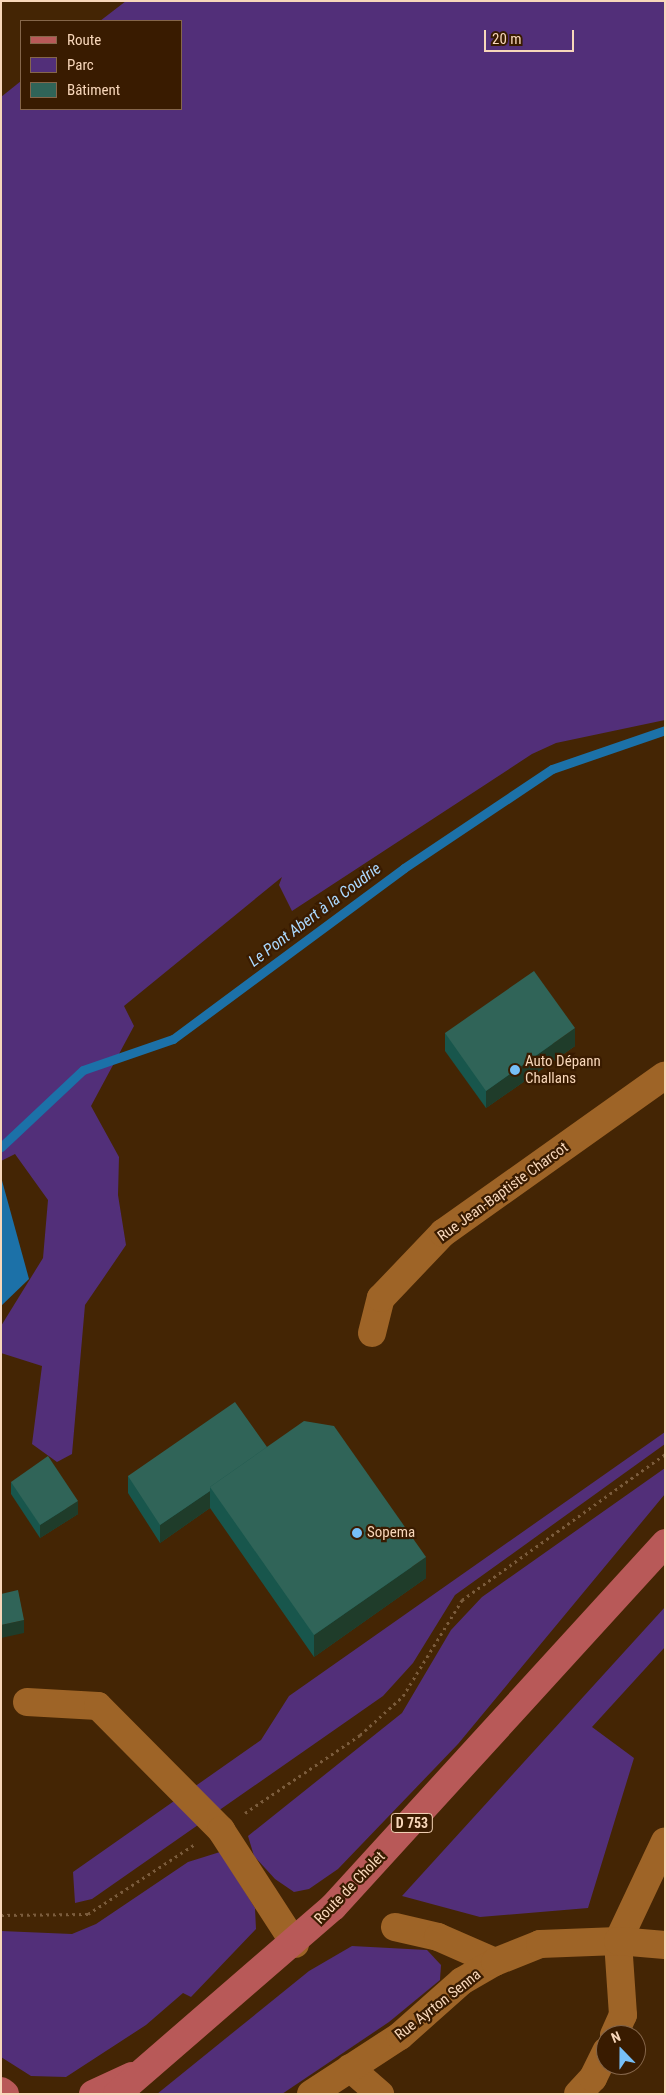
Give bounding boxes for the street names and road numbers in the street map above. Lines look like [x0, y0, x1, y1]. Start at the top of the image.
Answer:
street label: Rue Jean-Baptiste Charcot [434, 1139, 572, 1245]
road number: D 753 [391, 1812, 433, 1835]
street label: Route de Cholet [311, 1848, 389, 1928]
street label: Rue Ayrton Senna [391, 1966, 485, 2044]

